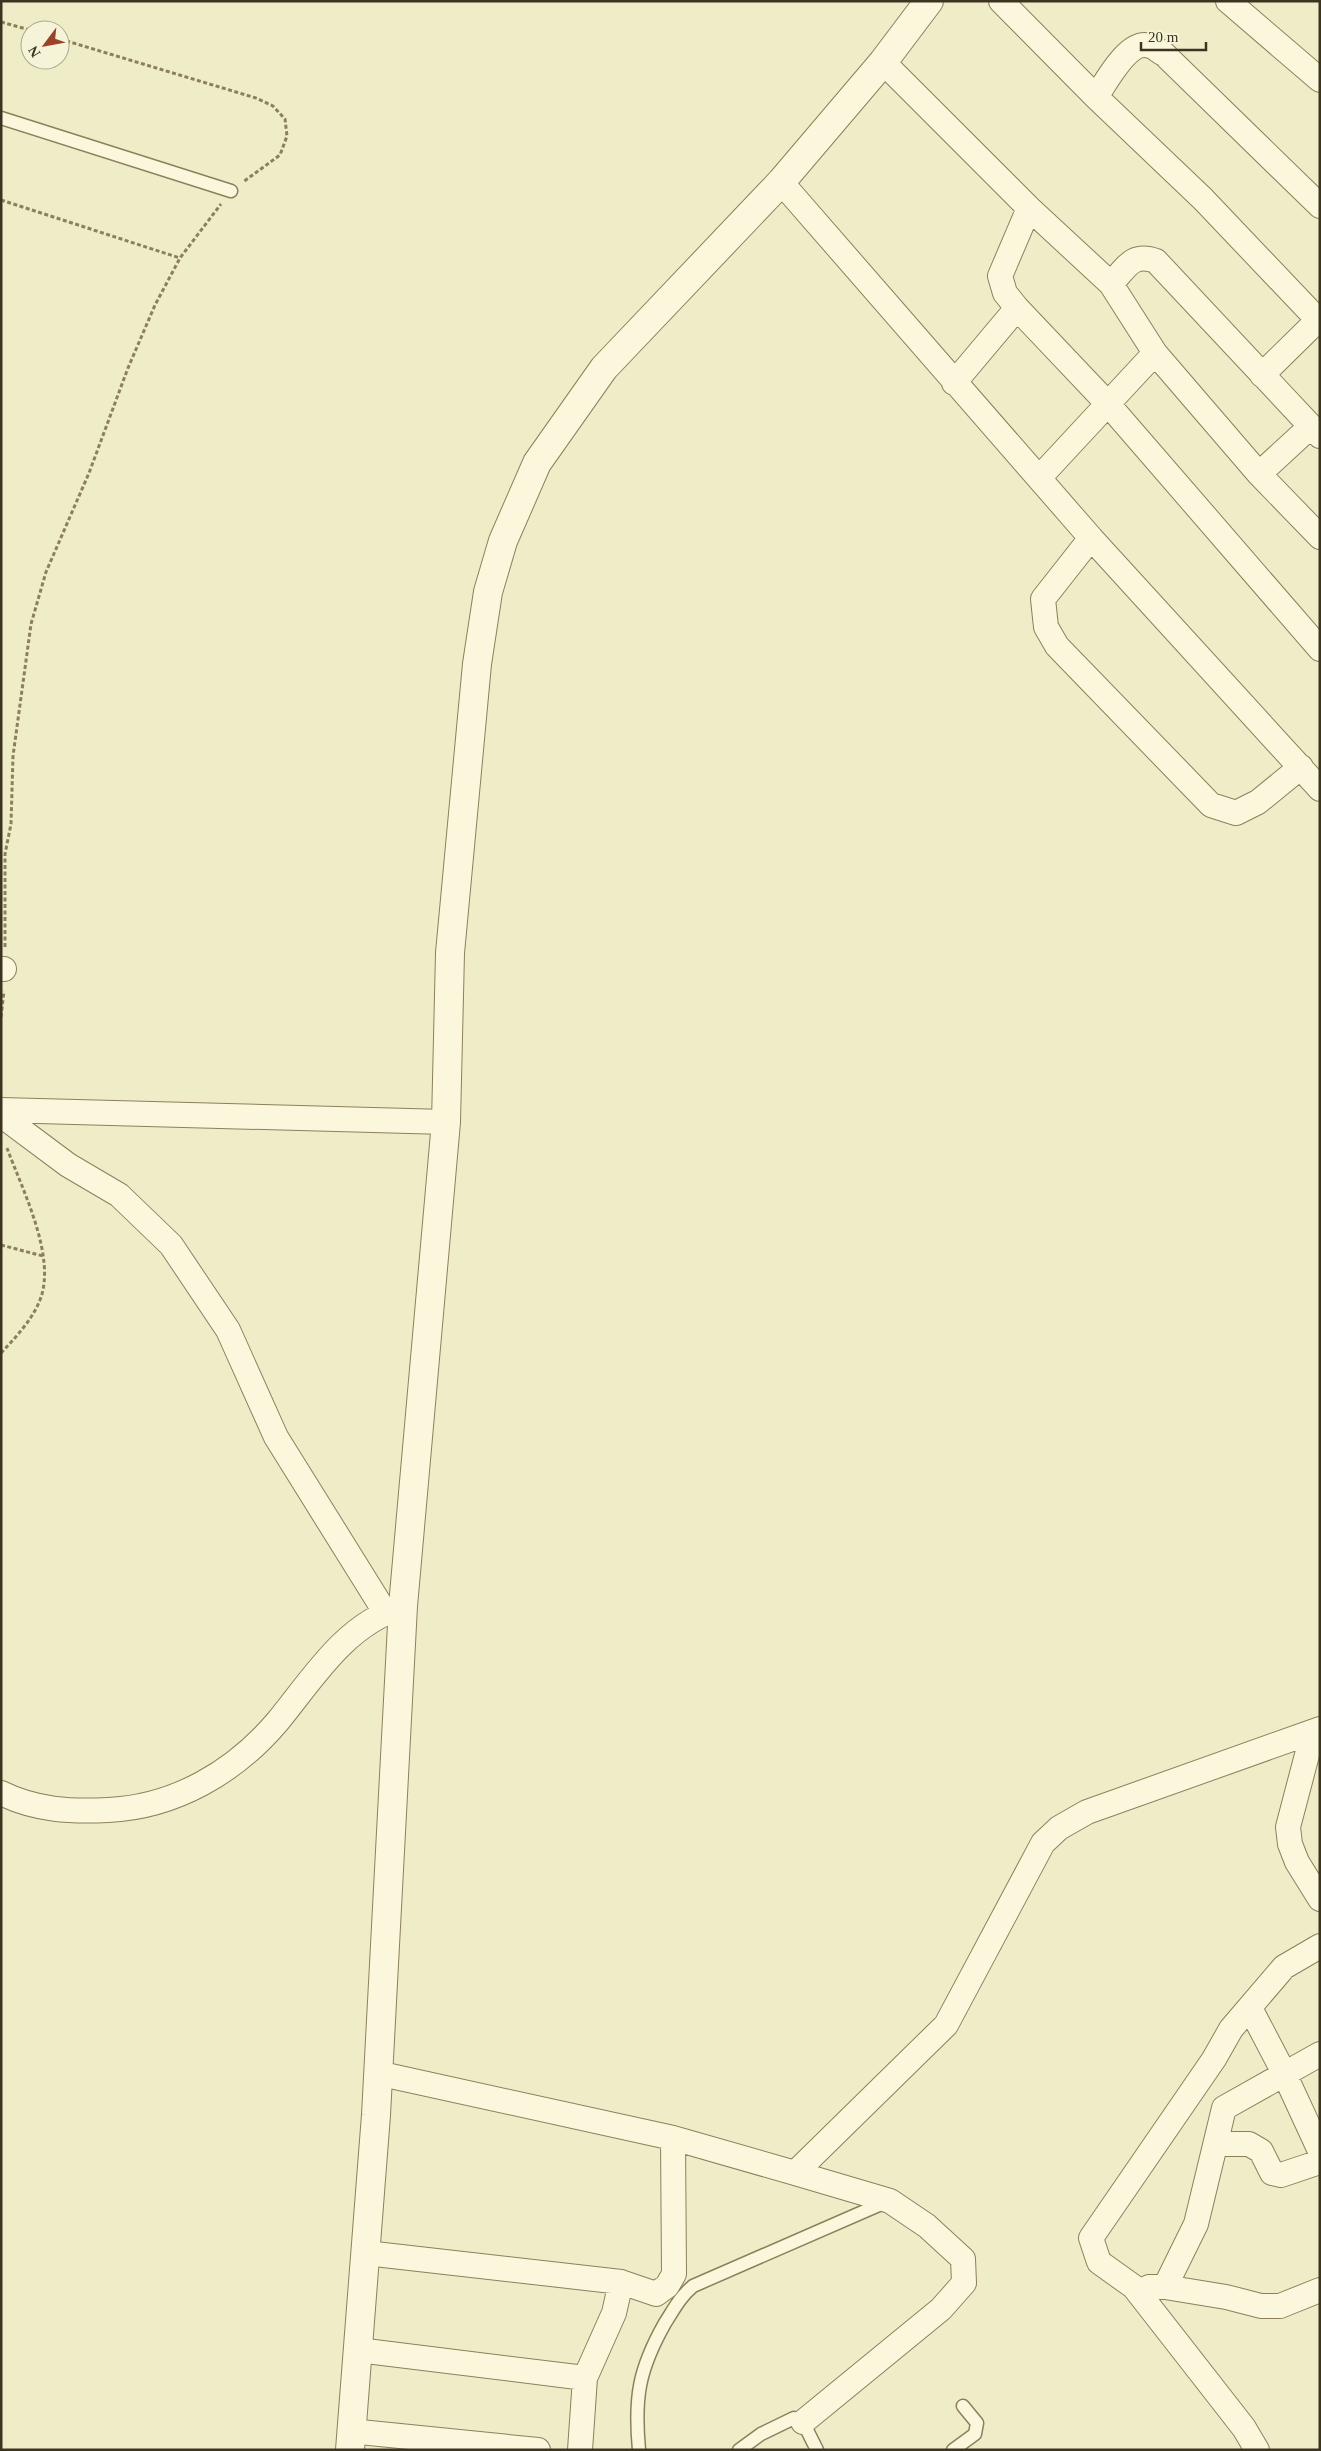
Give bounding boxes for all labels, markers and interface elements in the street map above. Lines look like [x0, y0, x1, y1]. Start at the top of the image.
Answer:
north arrow [20, 20, 70, 70]
scale bar [1141, 20, 1206, 52]
text: 20 m [1148, 29, 1179, 45]
text: N [25, 43, 43, 60]

